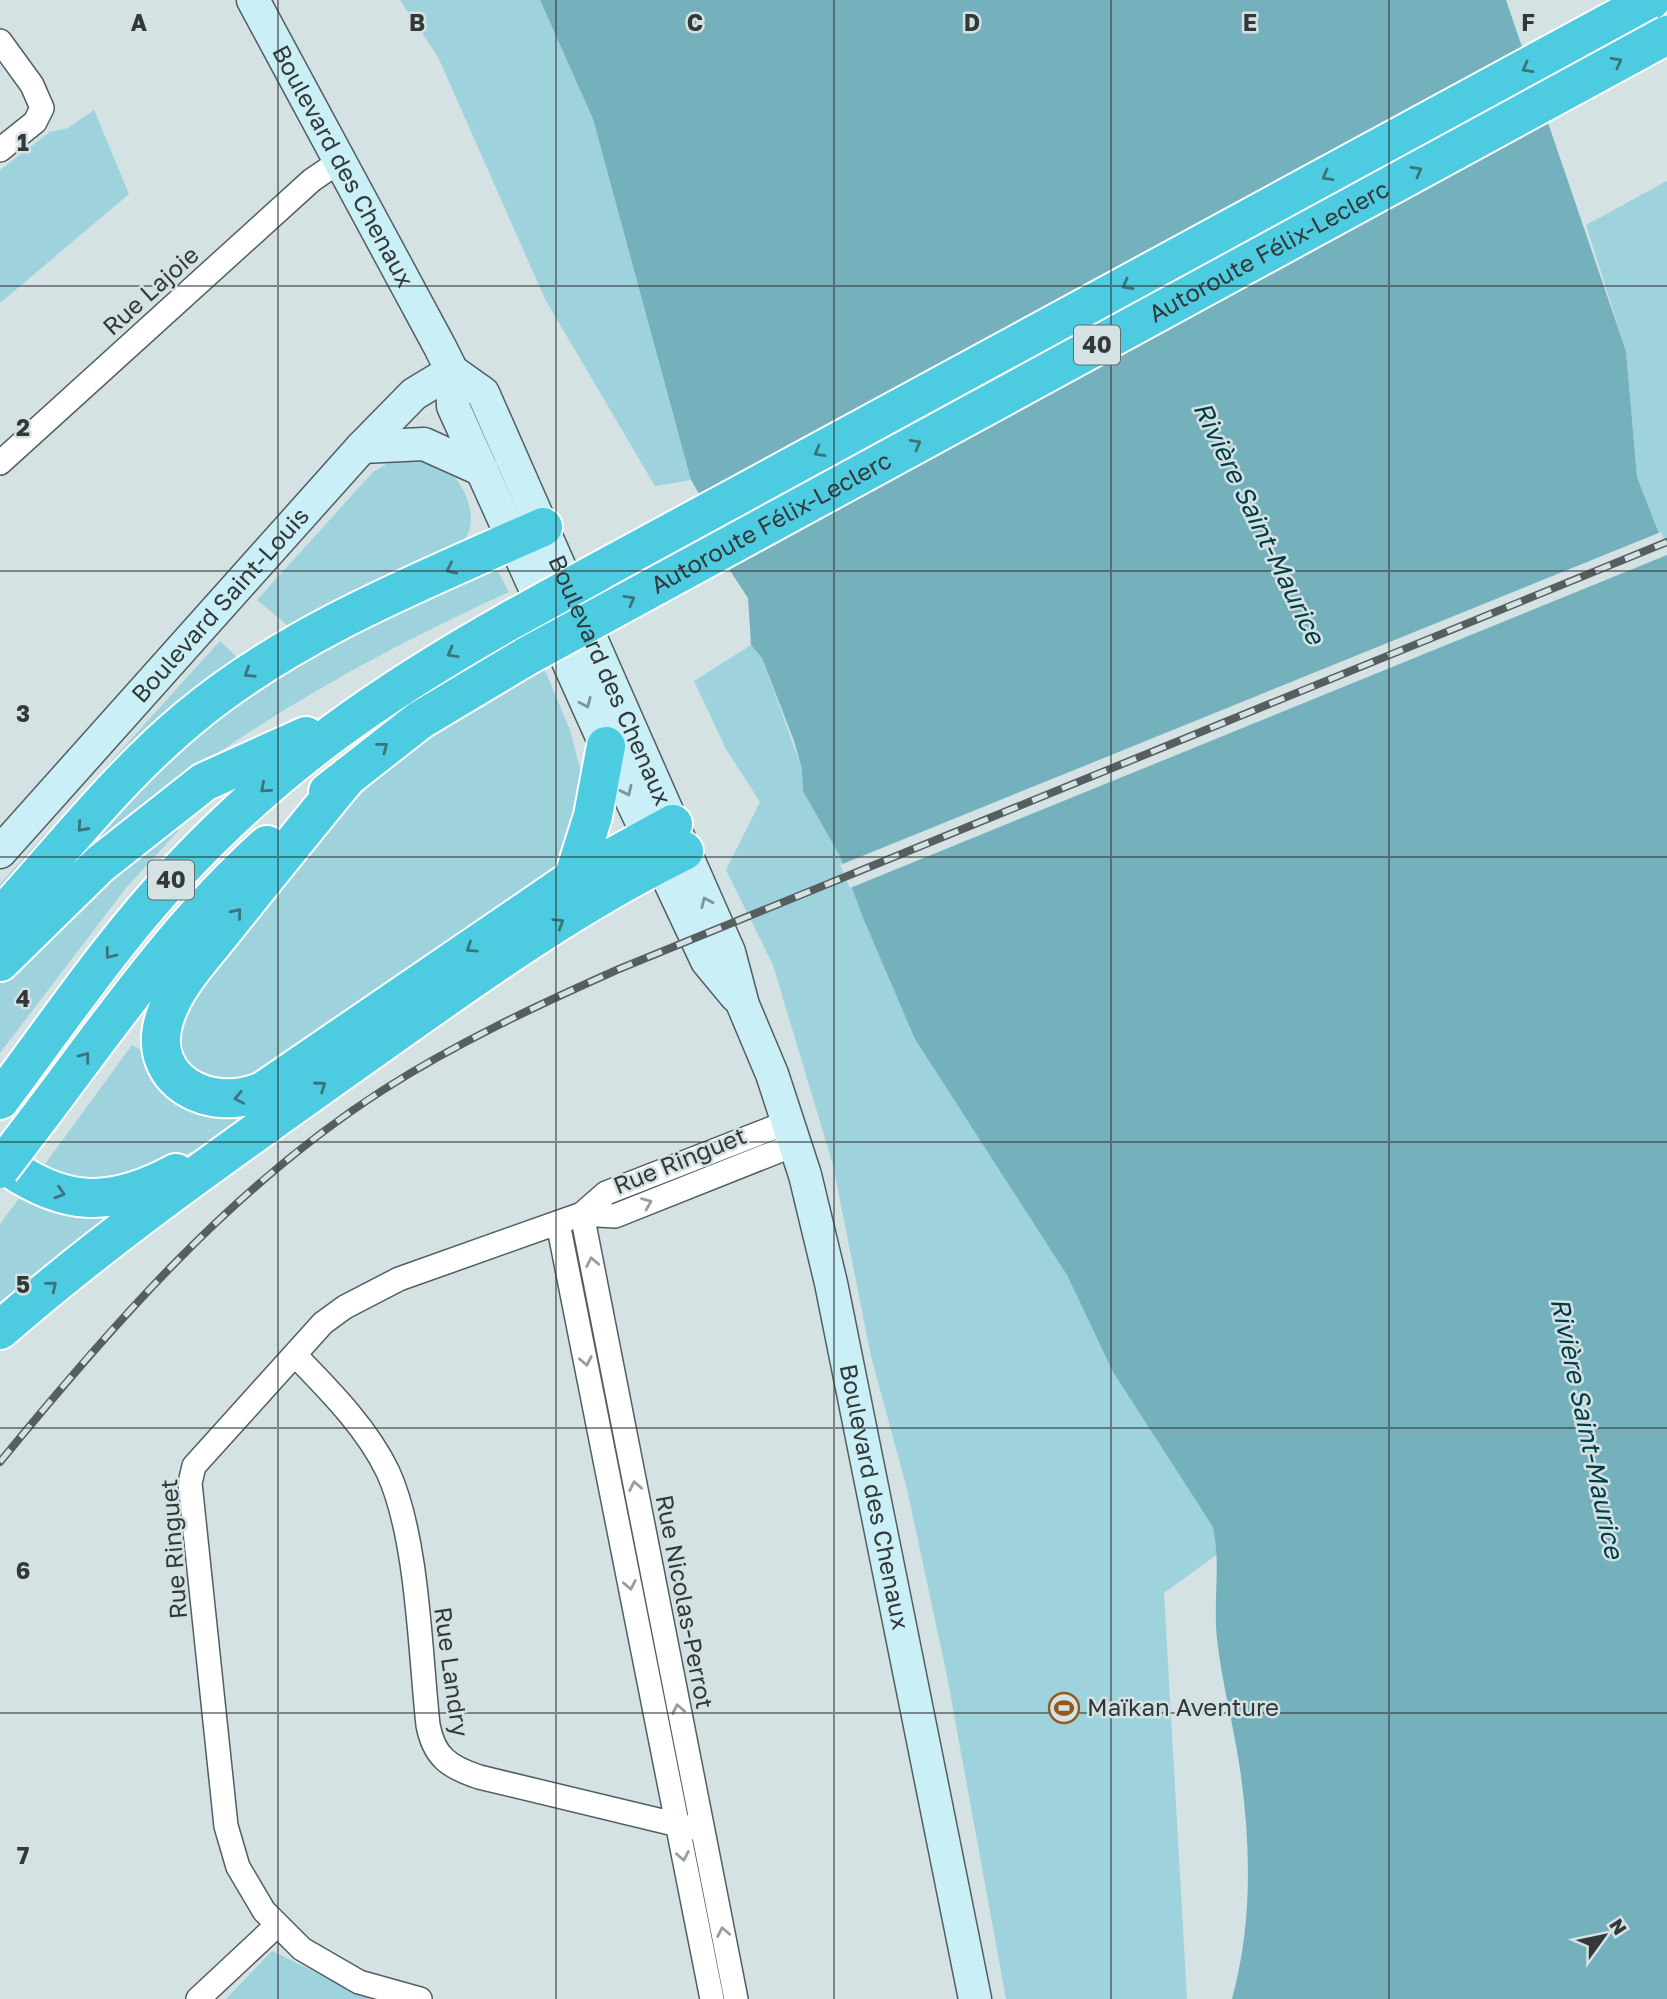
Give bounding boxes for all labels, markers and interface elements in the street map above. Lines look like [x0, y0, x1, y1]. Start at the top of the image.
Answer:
text: A [131, 8, 148, 36]
text: B [409, 8, 425, 36]
text: C [687, 8, 703, 36]
text: D [964, 8, 980, 36]
text: E [1243, 8, 1257, 36]
text: F [1521, 8, 1535, 36]
street label: Boulevard des Chenaux [267, 40, 421, 292]
one-way arrow [1610, 57, 1622, 70]
one-way arrow [1521, 60, 1534, 73]
text: 1 [17, 128, 29, 156]
one-way arrow [1410, 166, 1422, 179]
one-way arrow [1321, 168, 1334, 181]
street label: Autoroute Félix-Leclerc [1143, 173, 1394, 328]
street label: Rue Lajoie [96, 239, 204, 340]
one-way arrow [1121, 277, 1134, 290]
road number: 40 [1074, 326, 1120, 364]
water label: Rivière Saint-Maurice [1187, 397, 1332, 651]
text: 2 [16, 413, 30, 441]
one-way arrow [909, 439, 921, 452]
one-way arrow [814, 444, 826, 457]
street label: Autoroute Félix-Leclerc [645, 445, 896, 599]
street label: Boulevard Saint-Louis [125, 501, 314, 708]
street label: Boulevard des Chenaux [543, 550, 679, 809]
one-way arrow [446, 560, 458, 574]
one-way arrow [623, 595, 636, 608]
one-way arrow [446, 645, 459, 658]
one-way arrow [244, 665, 257, 678]
one-way arrow [578, 696, 592, 708]
text: 3 [16, 699, 30, 727]
one-way arrow [376, 743, 388, 756]
one-way arrow [260, 780, 273, 792]
one-way arrow [619, 784, 633, 796]
one-way arrow [78, 819, 90, 832]
road number: 40 [148, 860, 194, 900]
one-way arrow [700, 897, 714, 909]
one-way arrow [229, 909, 242, 921]
one-way arrow [552, 919, 565, 932]
one-way arrow [466, 939, 479, 952]
one-way arrow [105, 946, 118, 959]
text: 4 [16, 984, 30, 1012]
one-way arrow [77, 1052, 89, 1064]
one-way arrow [313, 1082, 326, 1094]
one-way arrow [233, 1090, 245, 1105]
street label: Rue Ringuet [609, 1120, 750, 1199]
one-way arrow [53, 1185, 65, 1199]
one-way arrow [640, 1197, 653, 1211]
one-way arrow [585, 1256, 600, 1268]
text: 5 [16, 1270, 30, 1298]
one-way arrow [44, 1281, 57, 1294]
water label: Rivière Saint-Maurice [1545, 1295, 1631, 1563]
one-way arrow [577, 1355, 592, 1367]
street label: Boulevard des Chenaux [835, 1361, 916, 1632]
street label: Rue Ringuet [153, 1478, 192, 1620]
one-way arrow [628, 1480, 643, 1492]
street label: Rue Nicolas-Perrot [650, 1492, 720, 1711]
text: 6 [16, 1556, 30, 1584]
one-way arrow [621, 1579, 636, 1591]
street label: Rue Landry [429, 1605, 476, 1739]
sports icon: Maïkan Aventure [1047, 1691, 1081, 1725]
place label: Maïkan Aventure [1087, 1692, 1279, 1721]
one-way arrow [671, 1703, 686, 1715]
text: 7 [17, 1841, 29, 1869]
one-way arrow [674, 1850, 689, 1862]
north arrow [1569, 1901, 1639, 1971]
text: N [1605, 1914, 1632, 1939]
one-way arrow [716, 1926, 731, 1938]

